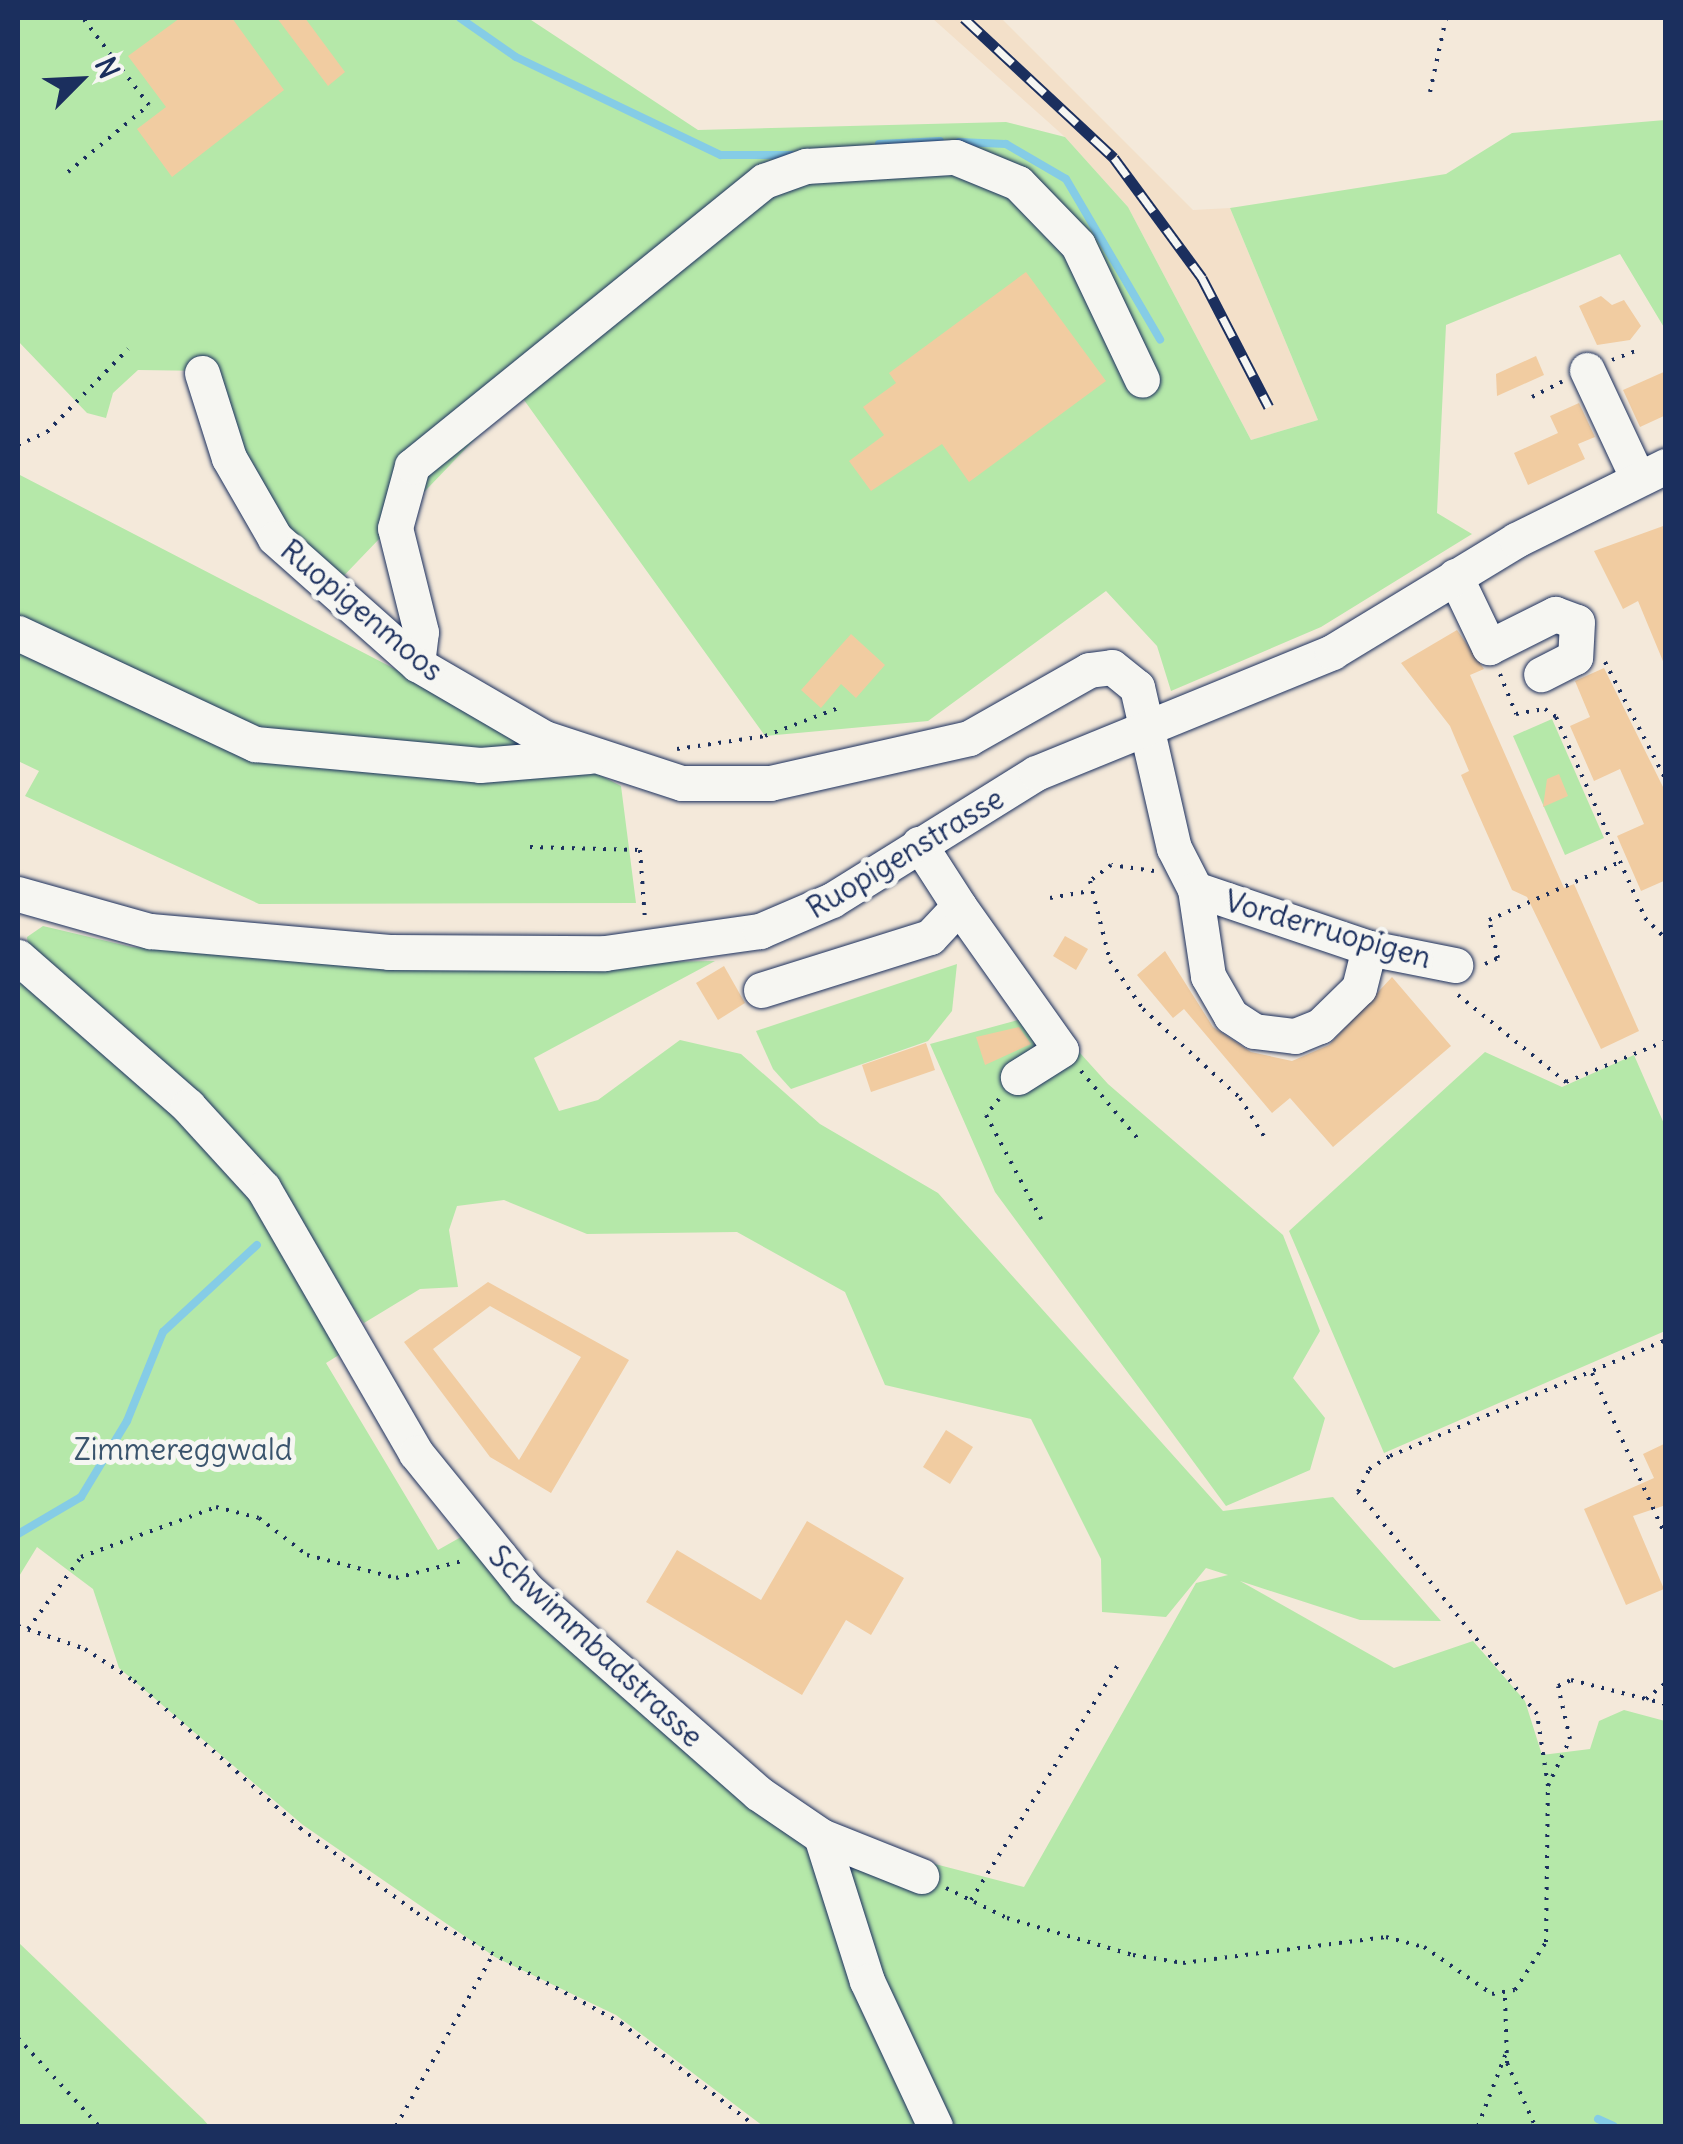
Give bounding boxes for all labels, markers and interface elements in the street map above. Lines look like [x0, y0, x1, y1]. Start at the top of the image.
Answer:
north arrow [30, 30, 130, 130]
text: N [87, 52, 128, 84]
street label: Ruopigenmoos [273, 532, 451, 688]
street label: Ruopigenstrasse [800, 780, 1010, 926]
street label: Vorderruopigen [1221, 882, 1435, 976]
park label: Zimmereggwald [74, 1431, 292, 1467]
street label: Schwimmbadstrasse [482, 1538, 710, 1754]

